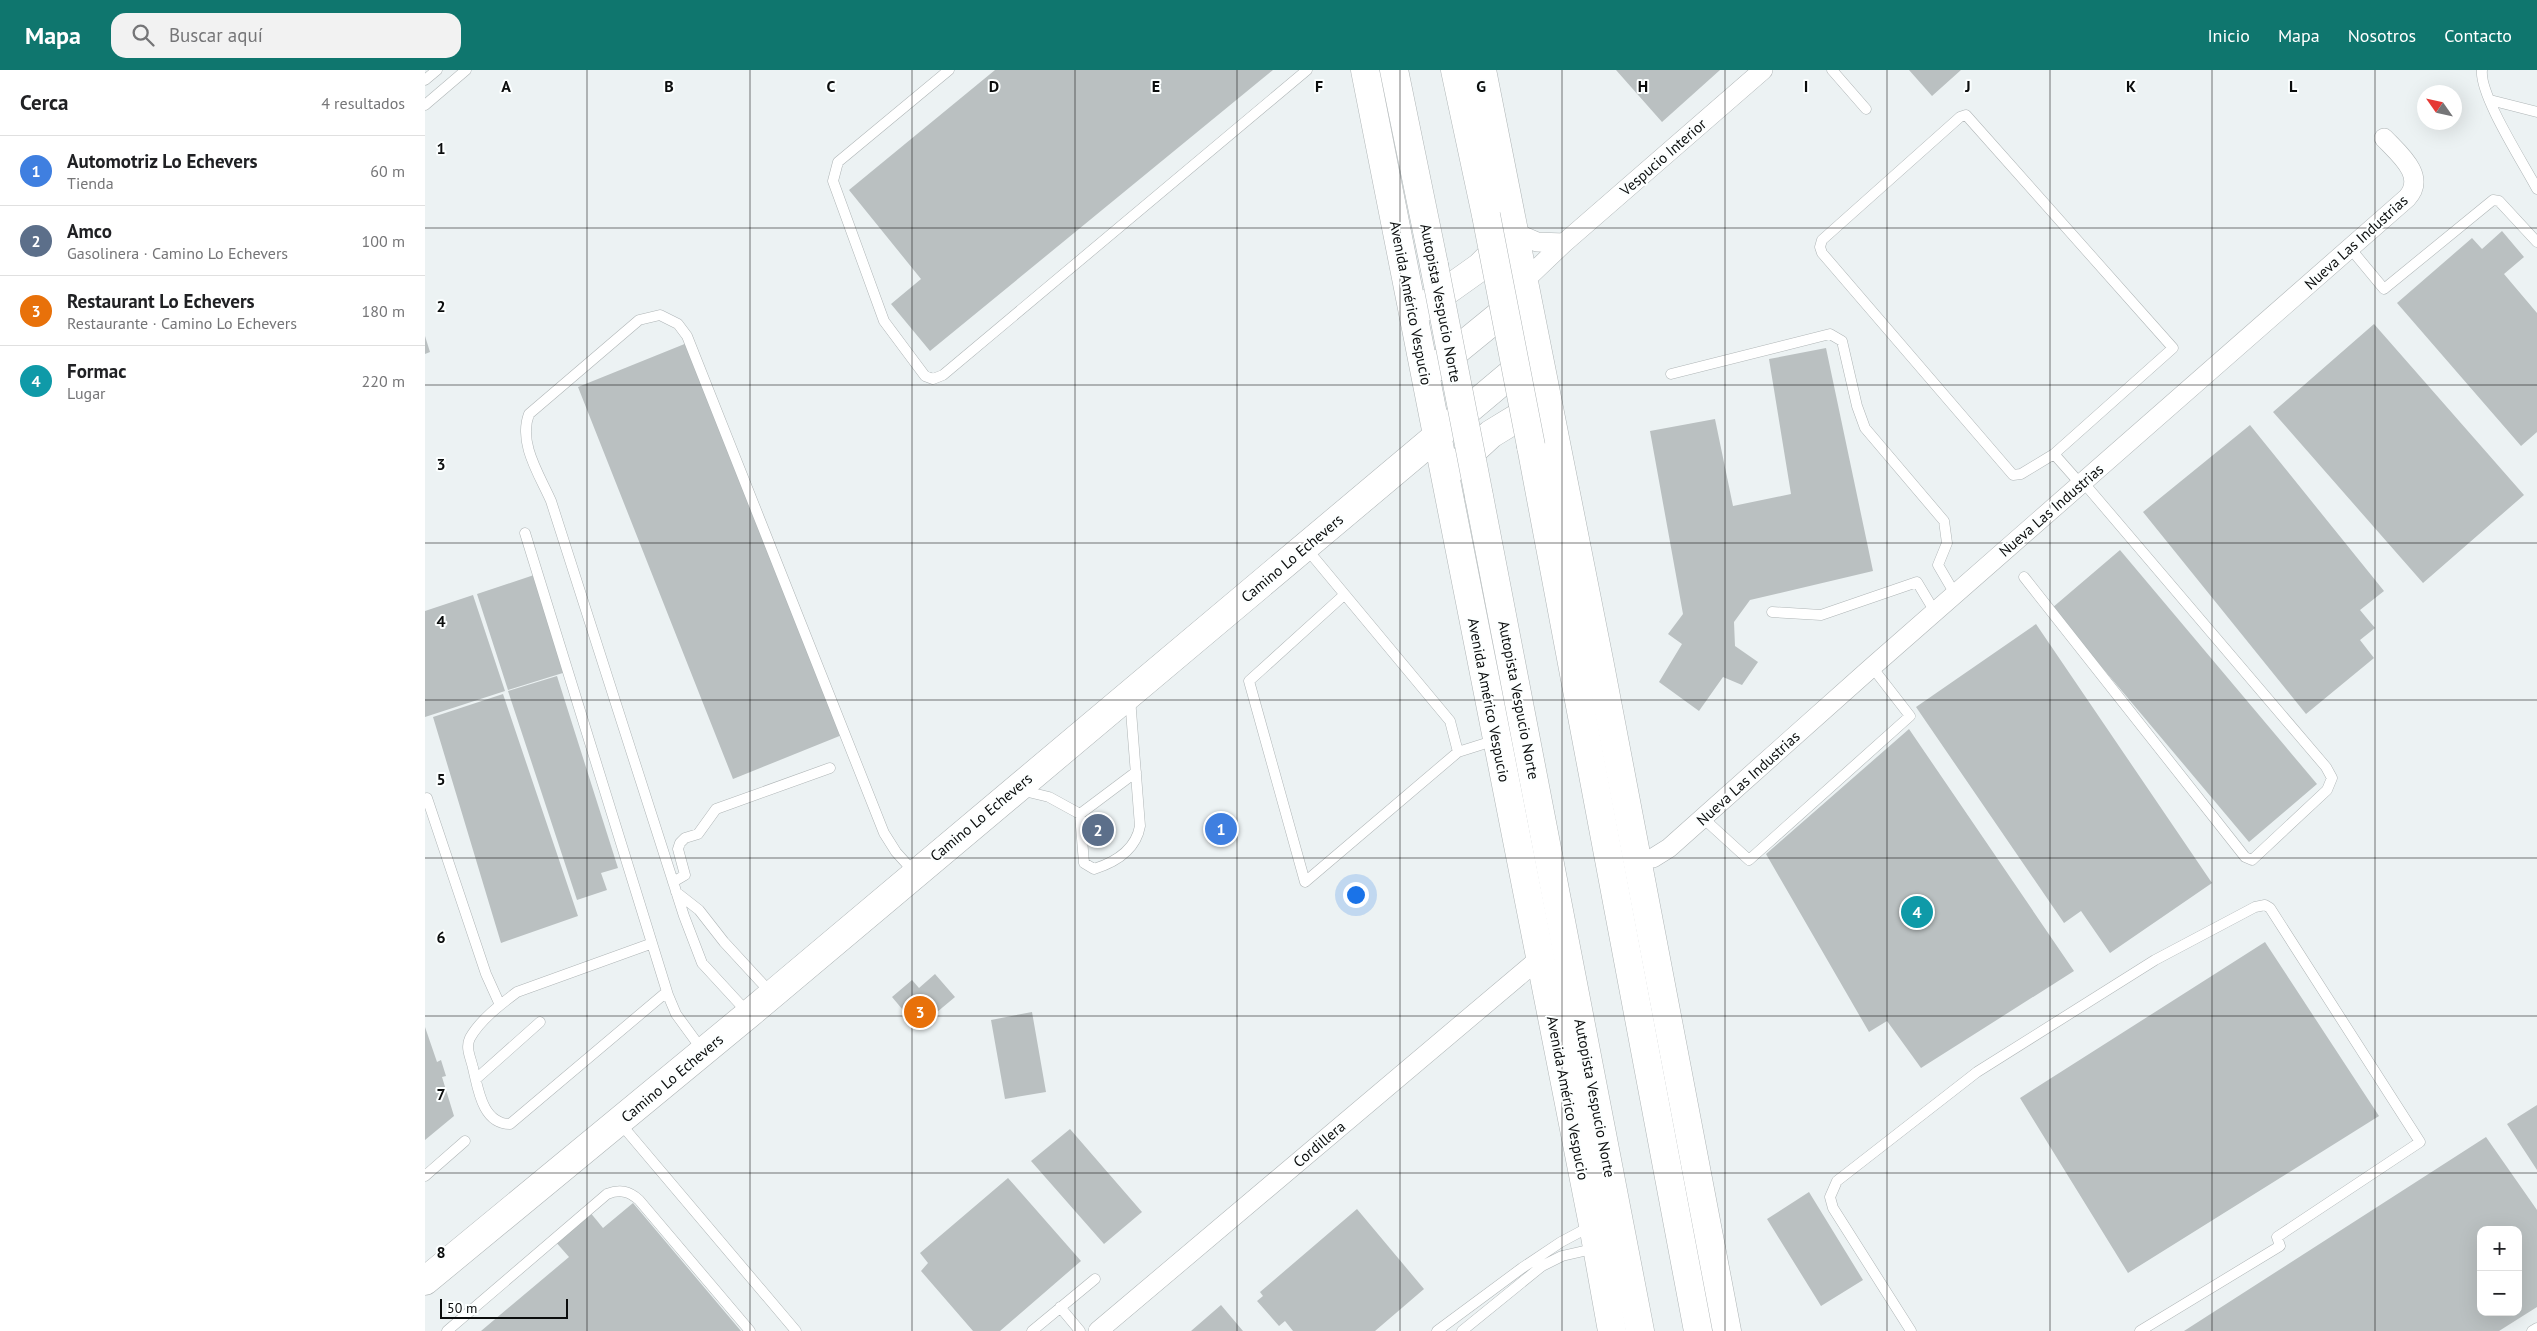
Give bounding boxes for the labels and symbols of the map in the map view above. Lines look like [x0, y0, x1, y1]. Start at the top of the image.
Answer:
text: A [501, 76, 511, 96]
text: B [664, 76, 674, 96]
text: C [827, 76, 836, 96]
text: D [989, 76, 999, 96]
text: E [1152, 76, 1160, 96]
text: F [1315, 76, 1323, 96]
text: G [1476, 76, 1486, 96]
text: H [1638, 76, 1648, 96]
text: I [1804, 76, 1808, 96]
text: J [1964, 76, 1971, 96]
text: K [2126, 76, 2136, 96]
text: L [2289, 76, 2298, 96]
north arrow [2417, 85, 2462, 130]
street label: Vespucio Interior [1615, 114, 1710, 200]
text: 1 [436, 138, 446, 158]
street label: Nueva Las Industrias [2300, 191, 2412, 293]
street label: Avenida Américo Vespucio [1386, 219, 1436, 387]
street label: Autopista Vespucio Norte [1416, 222, 1466, 384]
text: 2 [436, 296, 446, 316]
text: 3 [436, 454, 446, 474]
street label: Nueva Las Industrias [1995, 459, 2107, 561]
street label: Camino Lo Echevers [1237, 510, 1347, 606]
text: 4 [436, 611, 446, 631]
street label: Avenida Américo Vespucio [1464, 616, 1514, 784]
street label: Autopista Vespucio Norte [1494, 619, 1544, 781]
street label: Nueva Las Industrias [1692, 727, 1804, 829]
text: 5 [436, 769, 446, 789]
street label: Camino Lo Echevers [926, 769, 1036, 865]
pin: 1 [1205, 810, 1237, 848]
pin: 2 [1082, 811, 1114, 849]
your location [1343, 882, 1369, 908]
pin: 4 [1901, 893, 1933, 931]
text: 6 [436, 927, 446, 947]
pin: 3 [904, 993, 936, 1031]
street label: Avenida Américo Vespucio [1543, 1014, 1593, 1182]
street label: Autopista Vespucio Norte [1570, 1017, 1620, 1179]
street label: Camino Lo Echevers [617, 1030, 727, 1126]
text: 7 [436, 1084, 446, 1104]
street label: Cordillera [1289, 1117, 1349, 1171]
text: 8 [436, 1242, 446, 1262]
scale bar [440, 1296, 567, 1319]

